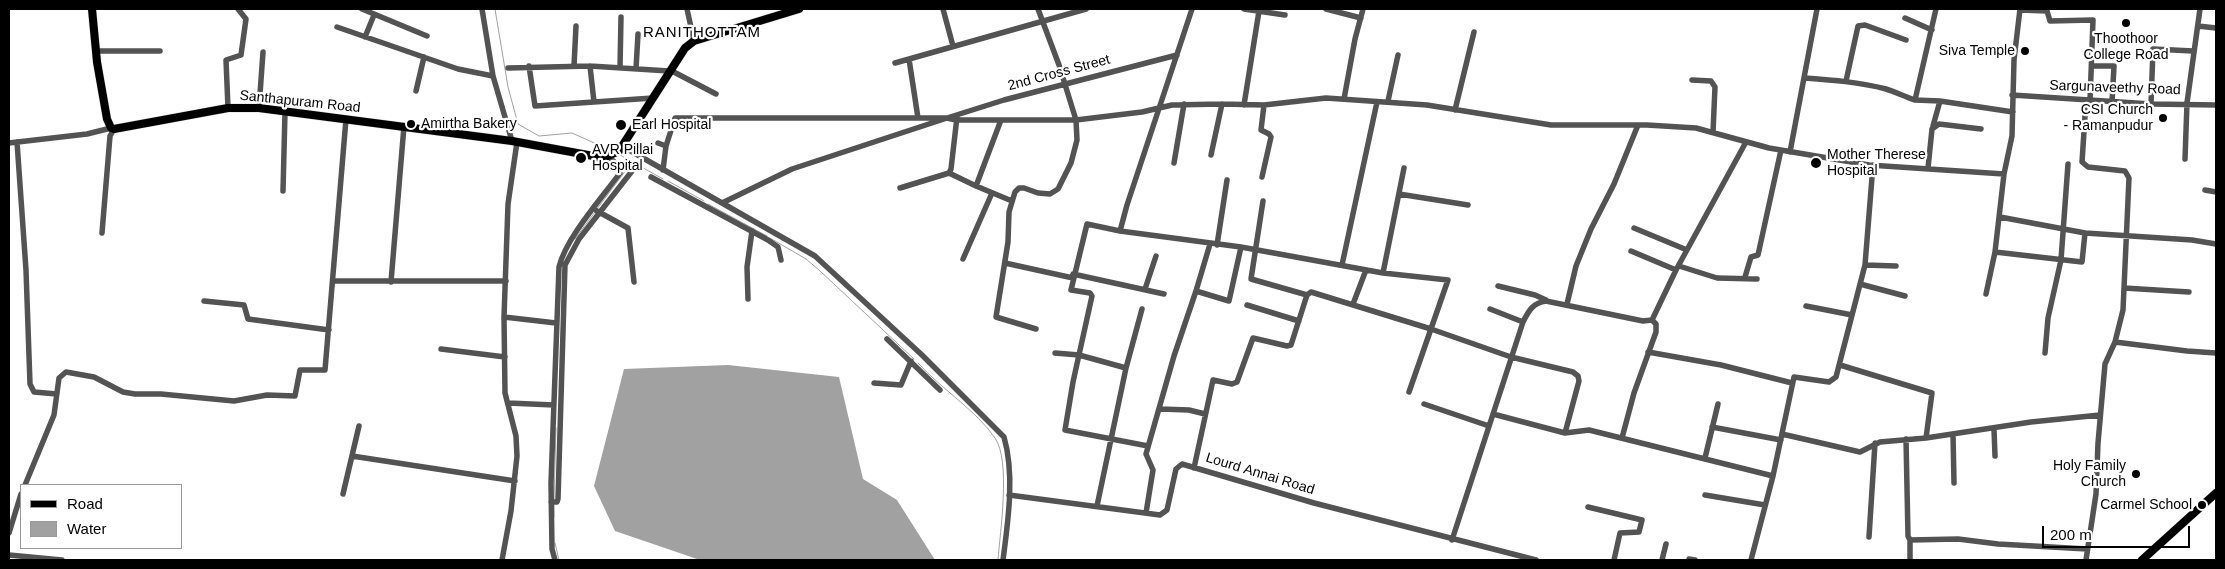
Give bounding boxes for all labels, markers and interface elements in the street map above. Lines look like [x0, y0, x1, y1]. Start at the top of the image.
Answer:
marker: Thoothoor College Road [2120, 17, 2132, 29]
district label: RANITHOTTAM [642, 24, 762, 42]
place label: Thoothoor College Road [2084, 31, 2168, 64]
place label: Siva Temple [1939, 43, 2015, 59]
marker: Siva Temple [2019, 45, 2031, 57]
street label: 2nd Cross Street [1006, 51, 1112, 95]
street label: Sargunaveethy Road [2049, 77, 2181, 99]
street label: Santhapuram Road [239, 87, 361, 117]
place label: CSI Church - Ramanpudur [2064, 102, 2153, 134]
marker: CSI Church - Ramanpudur [2157, 112, 2169, 124]
place label: Amirtha Bakery [421, 116, 517, 132]
place label: Earl Hospital [632, 117, 711, 133]
marker: Amirtha Bakery [405, 118, 417, 130]
marker: Earl Hospital [614, 118, 628, 132]
place label: AVR Pillai Hospital [592, 142, 653, 174]
place label: Mother Therese Hospital [1827, 147, 1926, 180]
marker: AVR Pillai Hospital [574, 151, 588, 165]
marker: Mother Therese Hospital [1809, 156, 1823, 170]
street label: Lourd Annai Road [1204, 449, 1316, 499]
place label: Holy Family Church [2053, 458, 2126, 491]
marker: Holy Family Church [2130, 468, 2142, 480]
legend [20, 484, 182, 549]
text: Road [67, 495, 103, 512]
place label: Carmel School [2100, 497, 2192, 513]
marker: Carmel School [2196, 499, 2208, 511]
scale bar [2045, 516, 2192, 548]
text: Water [67, 520, 106, 537]
text: 200 m [2050, 526, 2092, 543]

